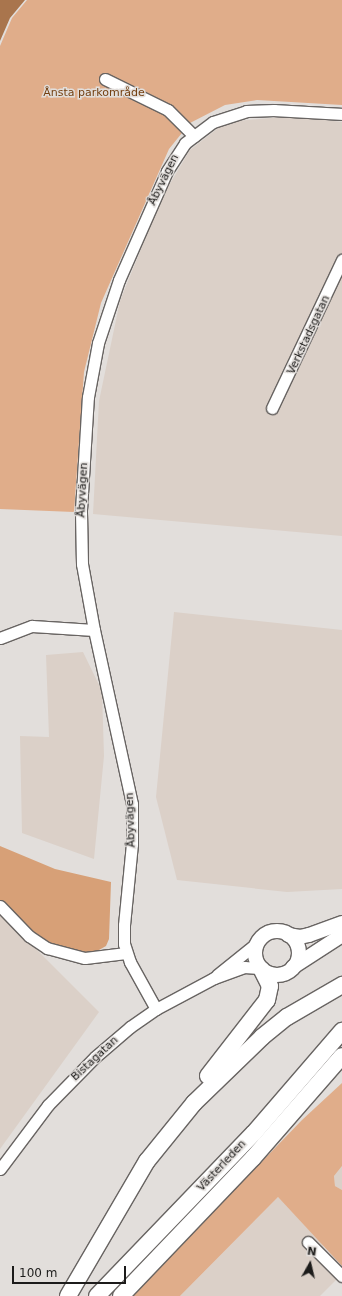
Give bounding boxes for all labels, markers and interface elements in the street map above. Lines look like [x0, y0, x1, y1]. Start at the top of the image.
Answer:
park label: Ånsta parkområde [43, 86, 145, 100]
street label: Åbyvägen [146, 152, 182, 208]
street label: Verkstadsgatan [285, 293, 333, 377]
street label: Åbyvägen [75, 462, 91, 518]
street label: Åbyvägen [123, 792, 139, 848]
street label: Bistagatan [69, 1034, 121, 1084]
street label: Västerleden [195, 1138, 249, 1194]
north arrow [290, 1244, 330, 1284]
text: N [306, 1245, 317, 1259]
scale bar [14, 1258, 128, 1284]
text: 100 m [19, 1266, 57, 1280]

